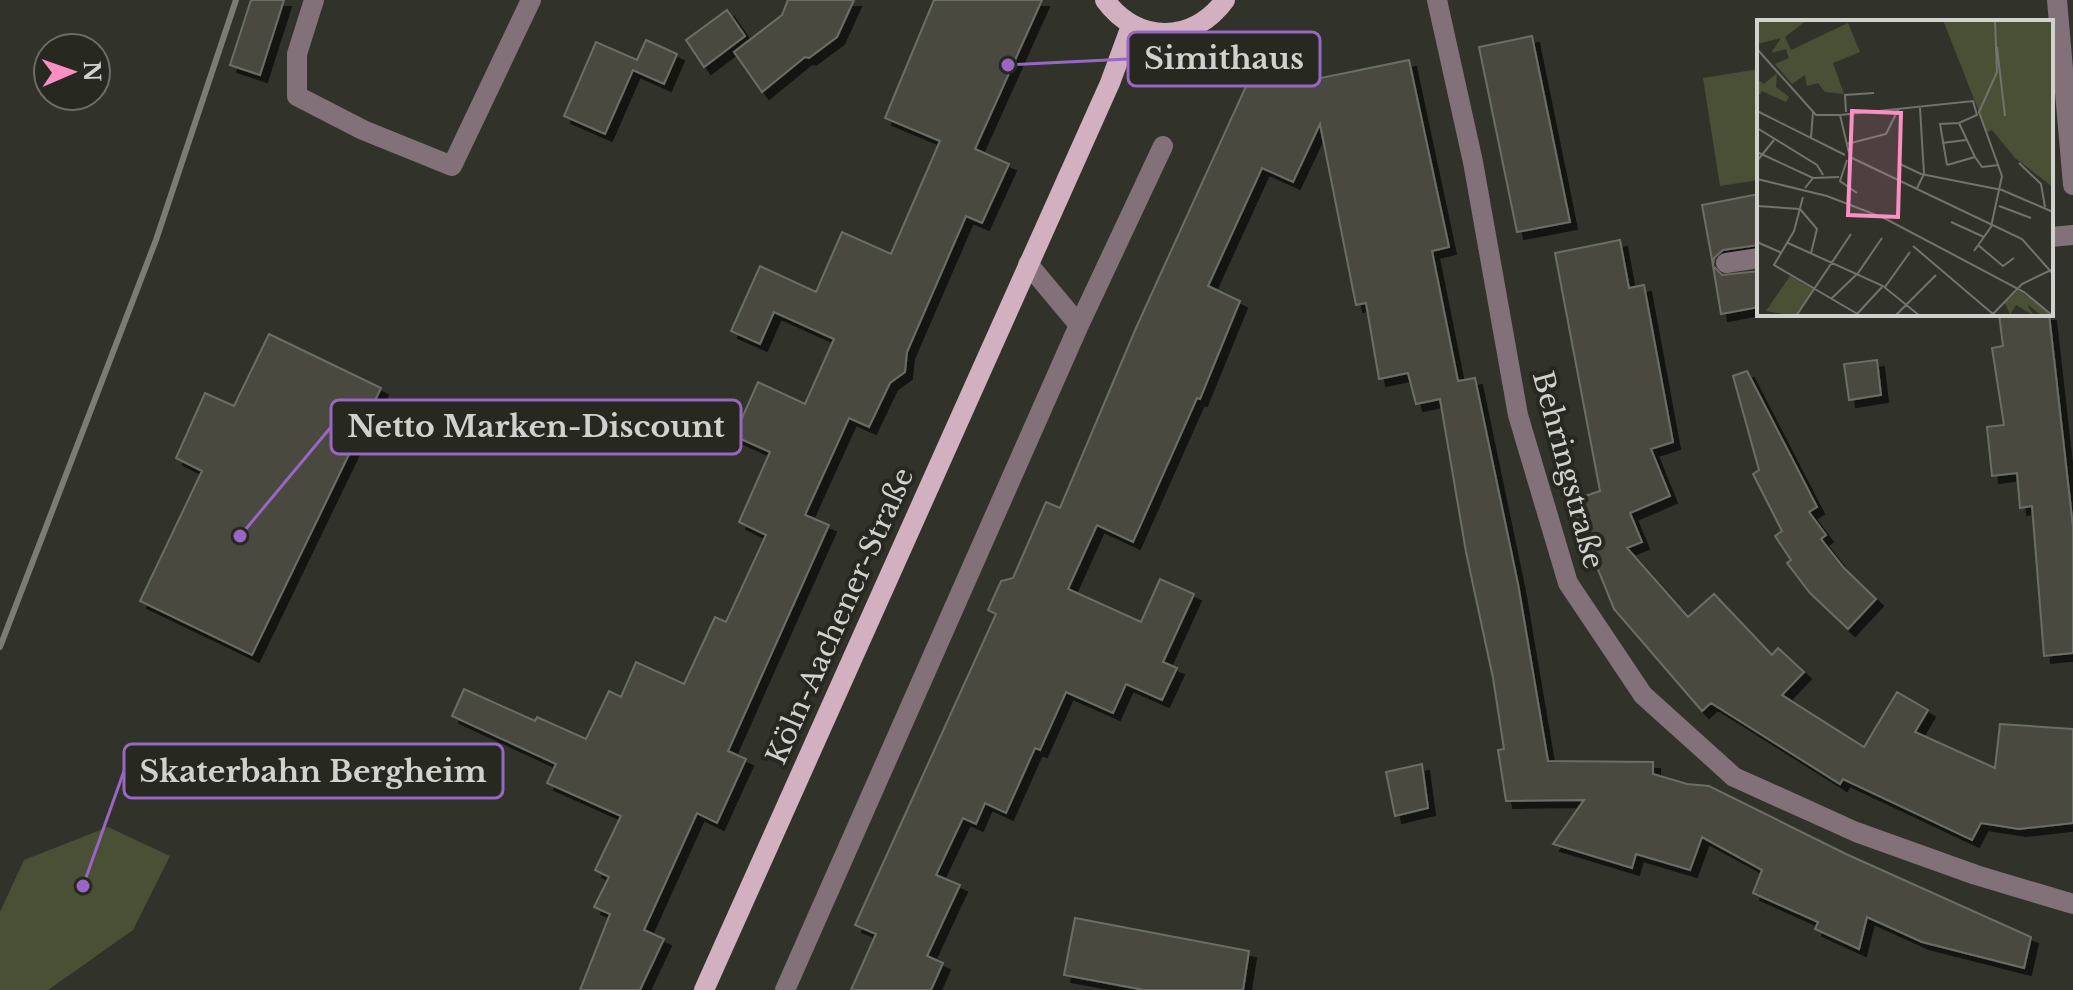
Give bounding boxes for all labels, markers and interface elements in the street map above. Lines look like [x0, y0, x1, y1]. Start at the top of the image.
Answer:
inset map [1757, 20, 2053, 316]
north arrow [32, 32, 112, 112]
callout: Simithaus [1128, 32, 1320, 86]
text: Simithaus [1144, 40, 1304, 77]
text: N [78, 61, 105, 82]
street label: Behringstraße [1525, 367, 1611, 573]
callout: Netto Marken-Discount [331, 400, 741, 454]
text: Netto Marken-Discount [347, 408, 725, 445]
street label: Köln-Aachener-Straße [759, 462, 921, 770]
callout: Skaterbahn Bergheim [124, 744, 503, 798]
text: Skaterbahn Bergheim [139, 753, 487, 790]

